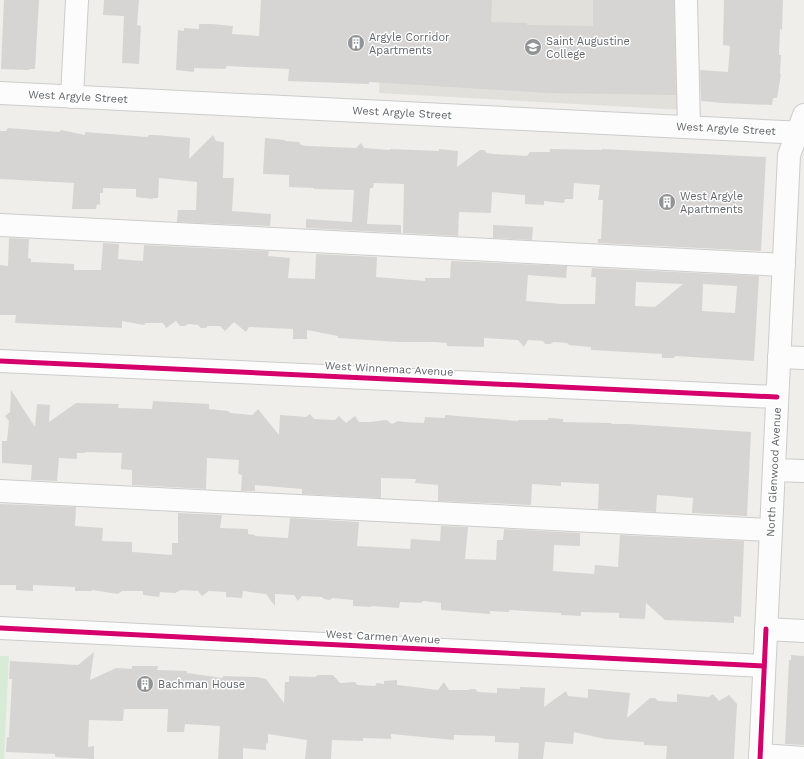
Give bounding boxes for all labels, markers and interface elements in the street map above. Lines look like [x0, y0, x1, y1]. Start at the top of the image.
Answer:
place label: Argyle Corridor Apartments [369, 31, 450, 57]
building icon: Argyle Corridor Apartments [346, 33, 366, 53]
place label: Saint Augustine College [546, 35, 630, 61]
school or university icon: Saint Augustine College [523, 37, 543, 57]
street label: West Argyle Street [28, 88, 129, 106]
street label: West Argyle Street [352, 104, 453, 122]
street label: West Argyle Street [676, 120, 777, 138]
place label: West Argyle Apartments [680, 190, 743, 216]
building icon: West Argyle Apartments [657, 192, 677, 212]
street label: West Winnemac Avenue [324, 359, 454, 379]
street label: North Glenwood Avenue [764, 407, 784, 537]
street label: West Carmen Avenue [325, 628, 441, 646]
building icon: Bachman House [135, 674, 155, 694]
place label: Bachman House [158, 678, 245, 691]

